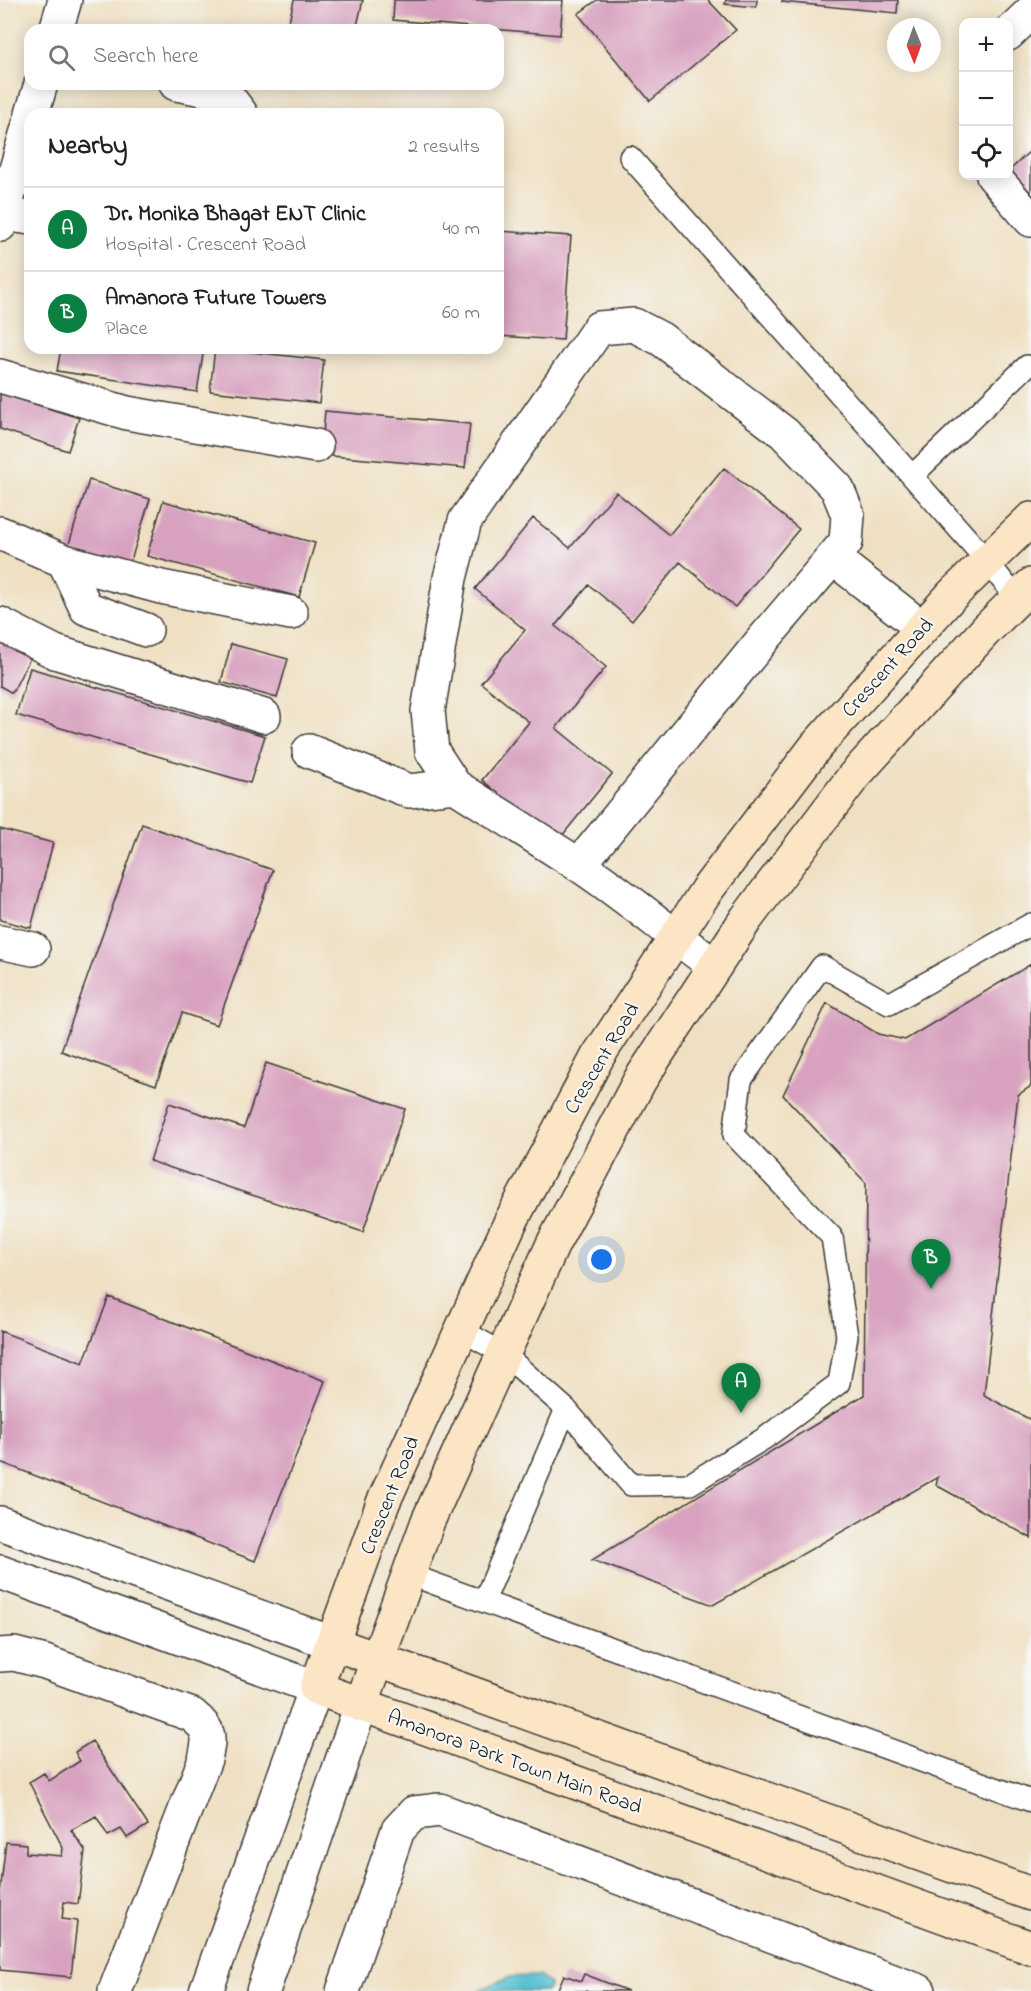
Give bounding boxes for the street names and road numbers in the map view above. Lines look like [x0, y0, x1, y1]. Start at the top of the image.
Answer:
street label: Crescent Road [835, 612, 942, 725]
street label: Crescent Road [558, 997, 648, 1120]
street label: Crescent Road [353, 1432, 428, 1559]
street label: Amanora Park Town Main Road [383, 1703, 646, 1823]

